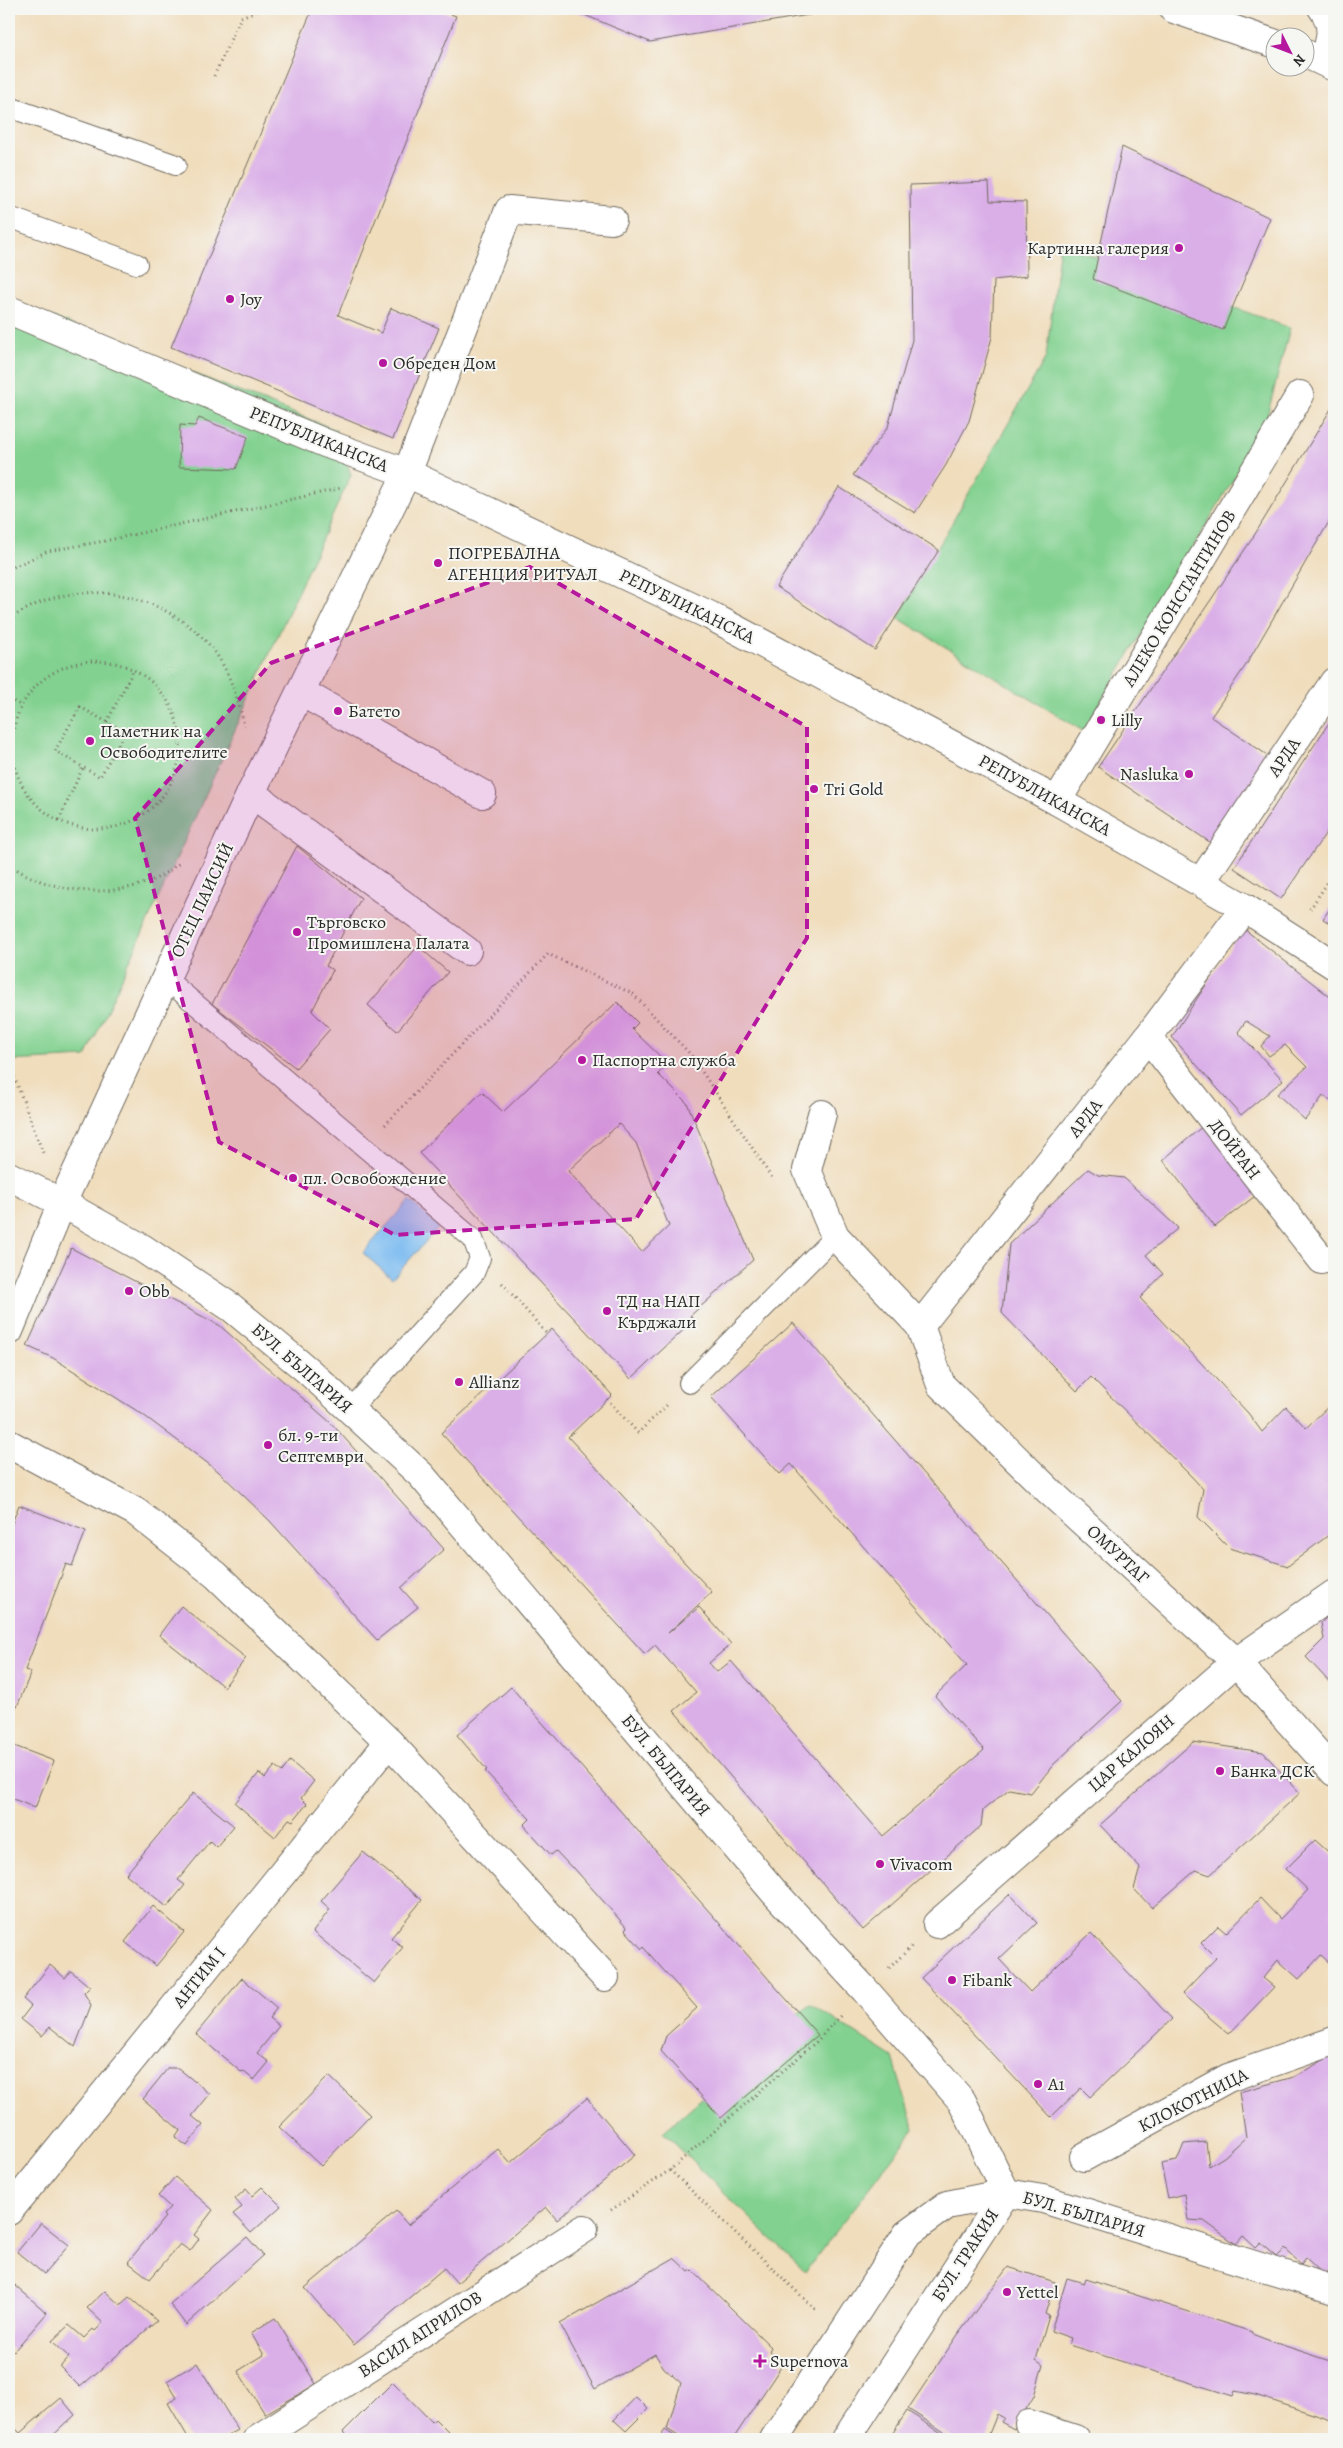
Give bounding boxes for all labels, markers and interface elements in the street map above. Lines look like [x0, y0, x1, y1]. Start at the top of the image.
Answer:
north arrow [1266, 28, 1316, 78]
text: N [1289, 50, 1310, 71]
place label: Картинна галерия [1027, 236, 1169, 260]
marker: Картинна галерия [1173, 242, 1185, 254]
place label: Joy [240, 287, 263, 311]
marker: Joy [224, 293, 236, 305]
place label: Обреден Дом [393, 351, 496, 375]
marker: Обреден Дом [377, 357, 389, 369]
street label: РЕПУБЛИКАНСКА [246, 400, 393, 478]
street label: АЛЕКО КОНСТАНТИНОВ [1116, 505, 1241, 692]
place label: ПОГРЕБАЛНА АГЕНЦИЯ РИТУАЛ [447, 541, 598, 586]
marker: ПОГРЕБАЛНА АГЕНЦИЯ РИТУАЛ [432, 557, 444, 569]
street label: РЕПУБЛИКАНСКА [615, 563, 759, 649]
place label: Батето [348, 699, 400, 723]
marker: Батето [332, 705, 344, 717]
place label: Lilly [1111, 708, 1143, 732]
marker: Lilly [1095, 714, 1107, 726]
place label: Паметник на Освободителите [100, 719, 228, 764]
street label: АРДА [1262, 732, 1306, 782]
marker: Паметник на Освободителите [84, 735, 96, 747]
street label: РЕПУБЛИКАНСКА [974, 749, 1116, 842]
place label: Nasluka [1120, 762, 1180, 786]
marker: Nasluka [1183, 768, 1195, 780]
place label: Tri Gold [824, 777, 884, 801]
marker: Tri Gold [808, 783, 820, 795]
street label: ОТЕЦ ПАИСИЙ [165, 839, 239, 961]
place label: Търговско Промишлена Палата [307, 910, 470, 955]
marker: Търговско Промишлена Палата [291, 926, 303, 938]
place label: Паспортна служба [592, 1048, 737, 1072]
marker: Паспортна служба [576, 1054, 588, 1066]
street label: АРДА [1062, 1094, 1108, 1143]
street label: ДОЙРАН [1204, 1114, 1266, 1184]
place label: пл. Освобождение [303, 1166, 447, 1190]
marker: пл. Освобождение [287, 1172, 299, 1184]
place label: Obb [139, 1279, 170, 1303]
marker: Obb [123, 1285, 135, 1297]
place label: ТД на НАП Кърджали [617, 1289, 701, 1334]
marker: ТД на НАП Кърджали [601, 1305, 613, 1317]
street label: БУЛ. БЪЛГАРИЯ [246, 1317, 358, 1419]
place label: Allianz [468, 1370, 520, 1394]
marker: Allianz [453, 1376, 465, 1388]
place label: бл. 9-ти Септември [278, 1423, 364, 1468]
marker: бл. 9-ти Септември [262, 1439, 274, 1451]
street label: ОМУРТАГ [1082, 1519, 1154, 1589]
street label: БУЛ. БЪЛГАРИЯ [616, 1709, 716, 1821]
street label: ЦАР КАЛОЯН [1083, 1709, 1179, 1797]
place label: Банка ДСК [1230, 1759, 1315, 1783]
marker: Банка ДСК [1214, 1765, 1226, 1777]
place label: Vivacom [889, 1852, 953, 1876]
marker: Vivacom [874, 1858, 886, 1870]
street label: АНТИМ I [166, 1941, 231, 2013]
place label: Fibank [962, 1968, 1012, 1992]
marker: Fibank [946, 1974, 958, 1986]
street label: КЛОКОТНИЦА [1134, 2062, 1252, 2138]
place label: A1 [1047, 2072, 1065, 2096]
marker: A1 [1032, 2078, 1044, 2090]
street label: БУЛ. БЪЛГАРИЯ [1020, 2185, 1148, 2243]
street label: БУЛ. ТРАКИЯ [926, 2204, 1004, 2306]
place label: Yettel [1016, 2280, 1059, 2304]
street label: ВАСИЛ АПРИЛОВ [354, 2285, 486, 2383]
marker: Yettel [1001, 2286, 1013, 2298]
place label: Supernova [770, 2349, 849, 2373]
marker: Supernova [754, 2355, 766, 2367]

